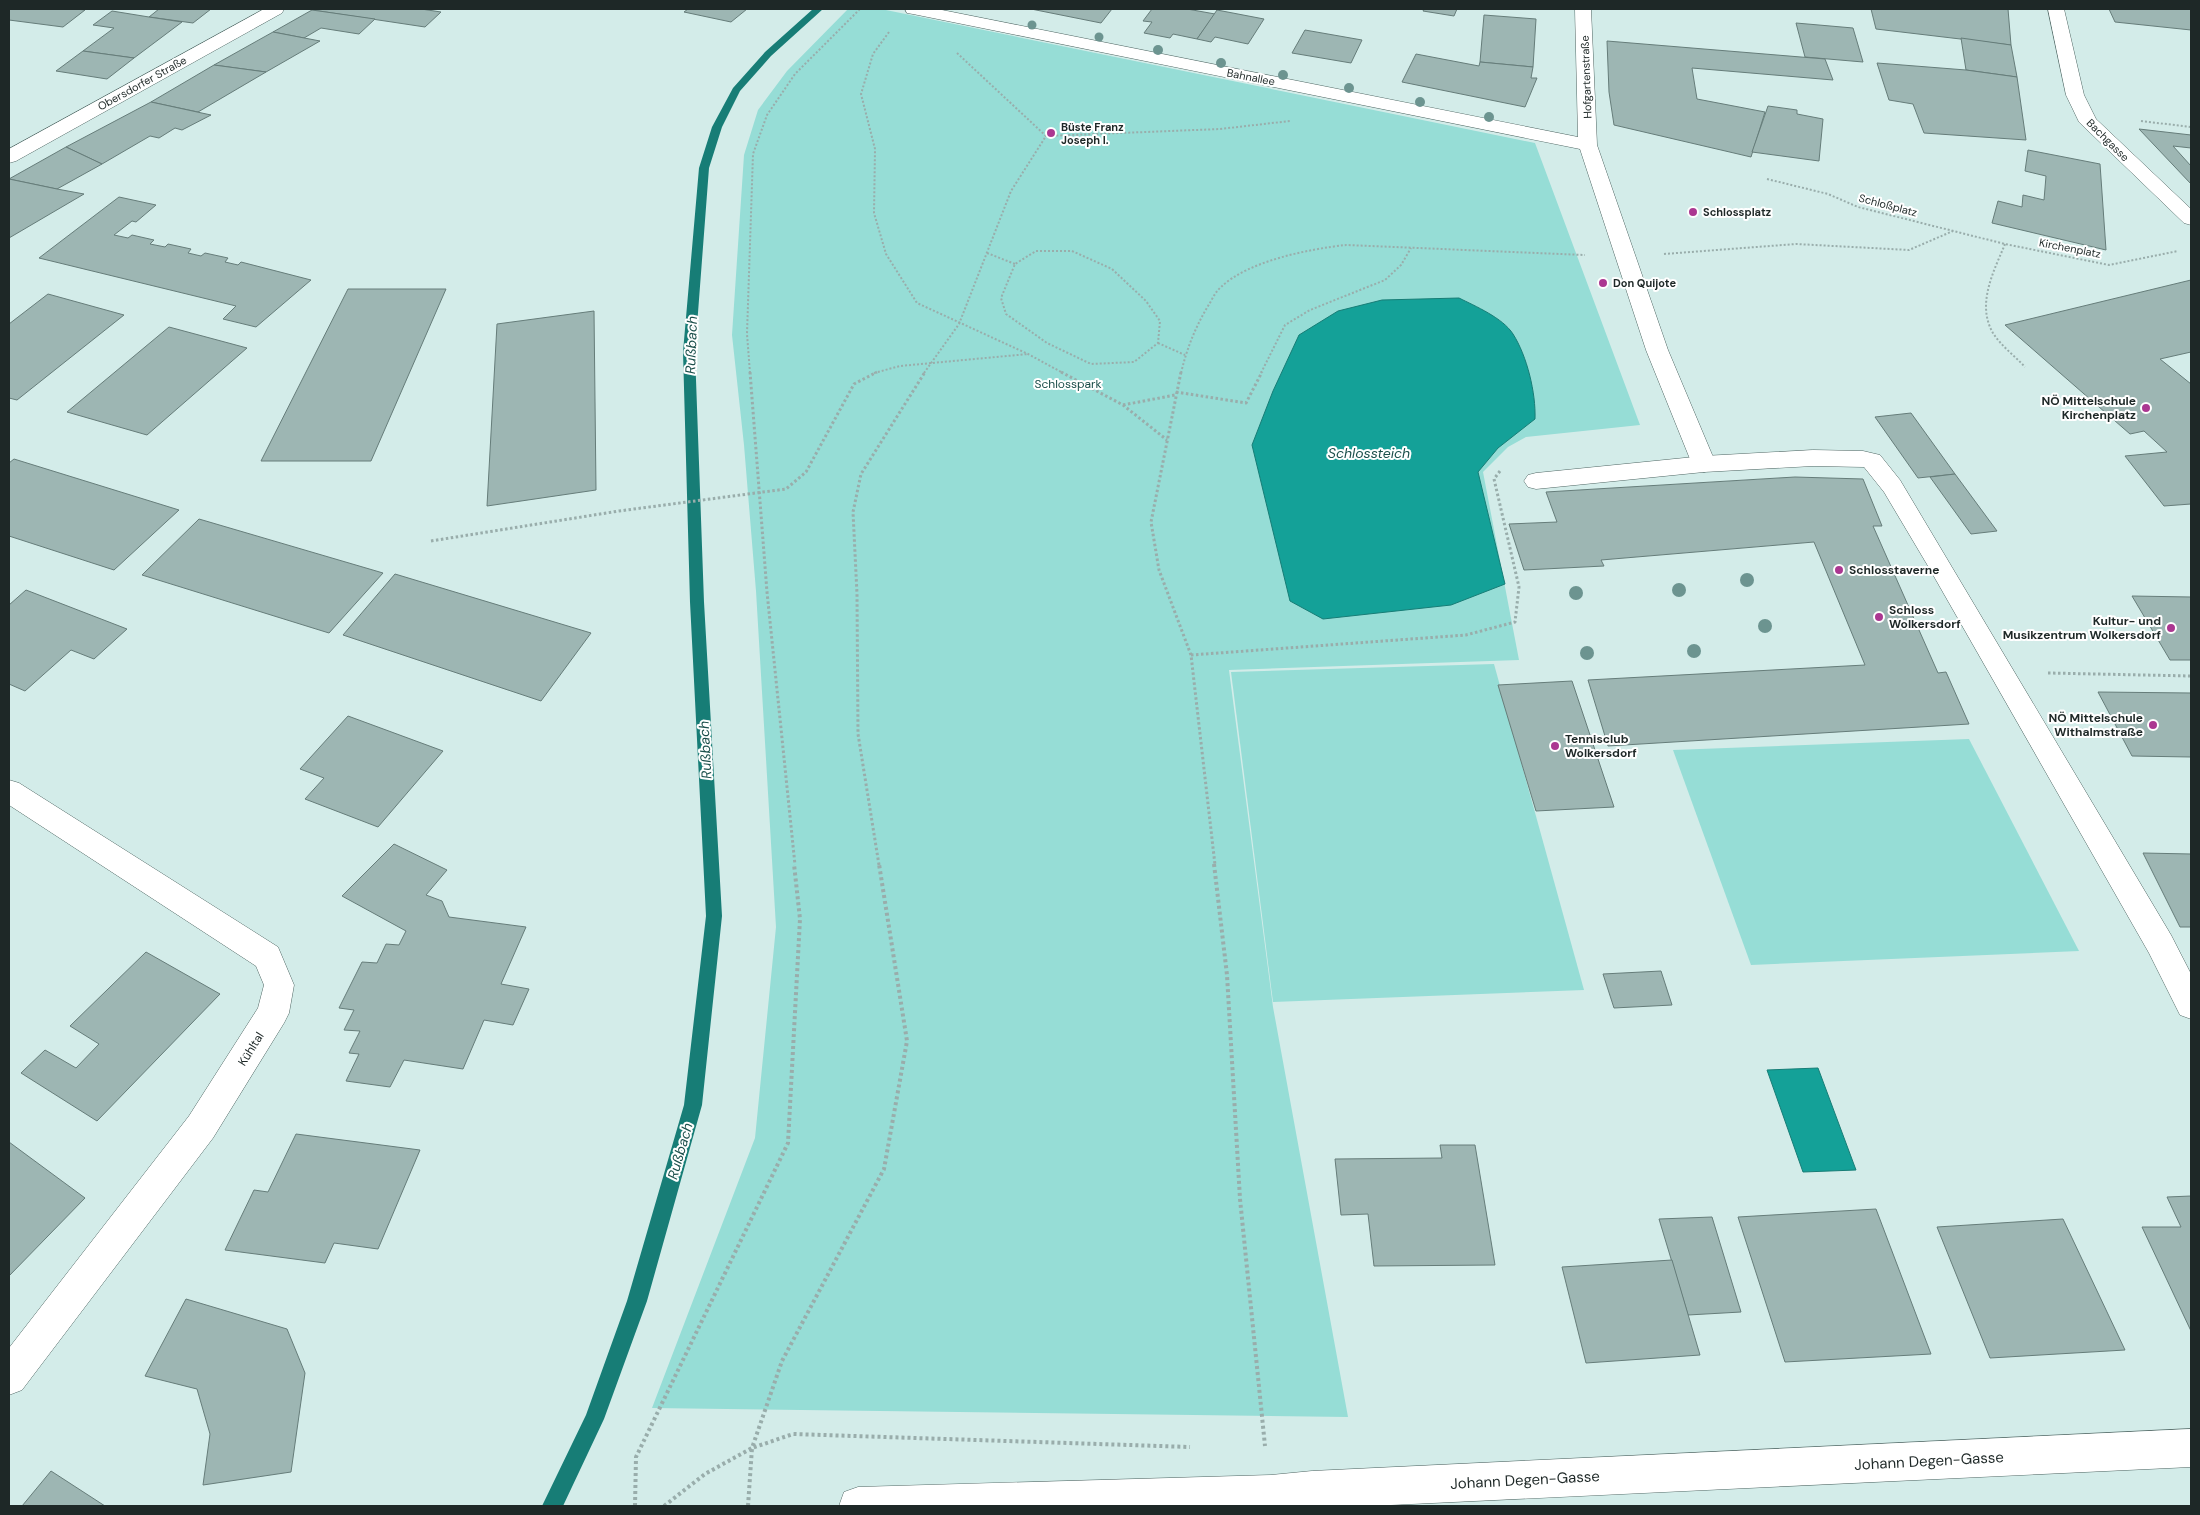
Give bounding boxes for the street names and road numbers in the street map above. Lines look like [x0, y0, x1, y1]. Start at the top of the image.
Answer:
street label: Hofgartenstraße [1578, 35, 1594, 119]
street label: Obersdorfer Straße [95, 53, 189, 113]
street label: Bahnallee [1226, 65, 1276, 89]
street label: Bachgasse [2084, 116, 2132, 164]
street label: Schloßplatz [1857, 191, 1919, 219]
street label: Kirchenplatz [2038, 235, 2102, 261]
street label: Kühltal [234, 1029, 268, 1069]
street label: Johann Degen-Gasse [1854, 1447, 2004, 1475]
street label: Johann Degen-Gasse [1450, 1466, 1600, 1494]

